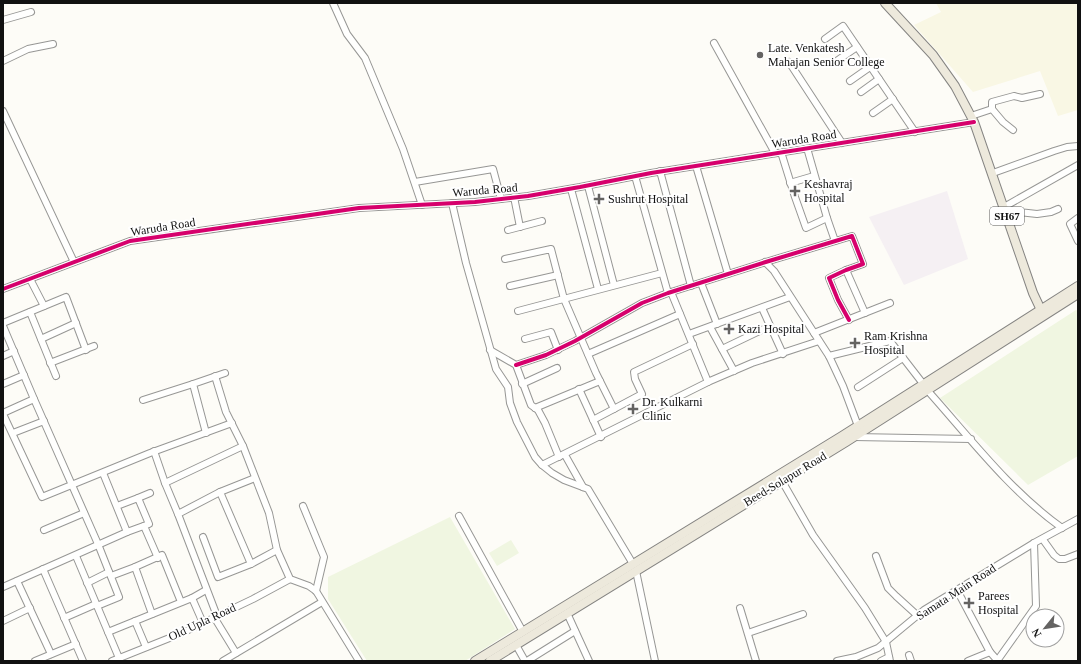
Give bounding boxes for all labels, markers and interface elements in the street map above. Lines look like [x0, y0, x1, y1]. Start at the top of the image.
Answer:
place label: Late. Venkatesh Mahajan Senior College [768, 41, 885, 69]
marker: Late. Venkatesh Mahajan Senior College [755, 50, 765, 60]
street label: Waruda Road [771, 127, 837, 151]
place label: Keshavraj Hospital [804, 177, 853, 205]
street label: Waruda Road [452, 180, 518, 200]
marker: Keshavraj Hospital [789, 185, 801, 197]
place label: Sushrut Hospital [608, 192, 689, 206]
marker: Sushrut Hospital [593, 193, 605, 205]
road number: SH67 [990, 207, 1024, 225]
street label: Waruda Road [130, 215, 196, 239]
place label: Kazi Hospital [738, 322, 805, 336]
marker: Kazi Hospital [723, 323, 735, 335]
place label: Ram Krishna Hospital [864, 329, 928, 357]
marker: Ram Krishna Hospital [849, 337, 861, 349]
place label: Dr. Kulkarni Clinic [642, 395, 703, 423]
marker: Dr. Kulkarni Clinic [627, 403, 639, 415]
street label: Beed-Solapur Road [741, 449, 829, 509]
street label: Samata Main Road [914, 561, 998, 623]
place label: Parees Hospital [978, 589, 1019, 617]
marker: Parees Hospital [963, 597, 975, 609]
street label: Old Upla Road [166, 600, 238, 644]
north arrow [1025, 608, 1065, 648]
text: N [1029, 627, 1044, 639]

